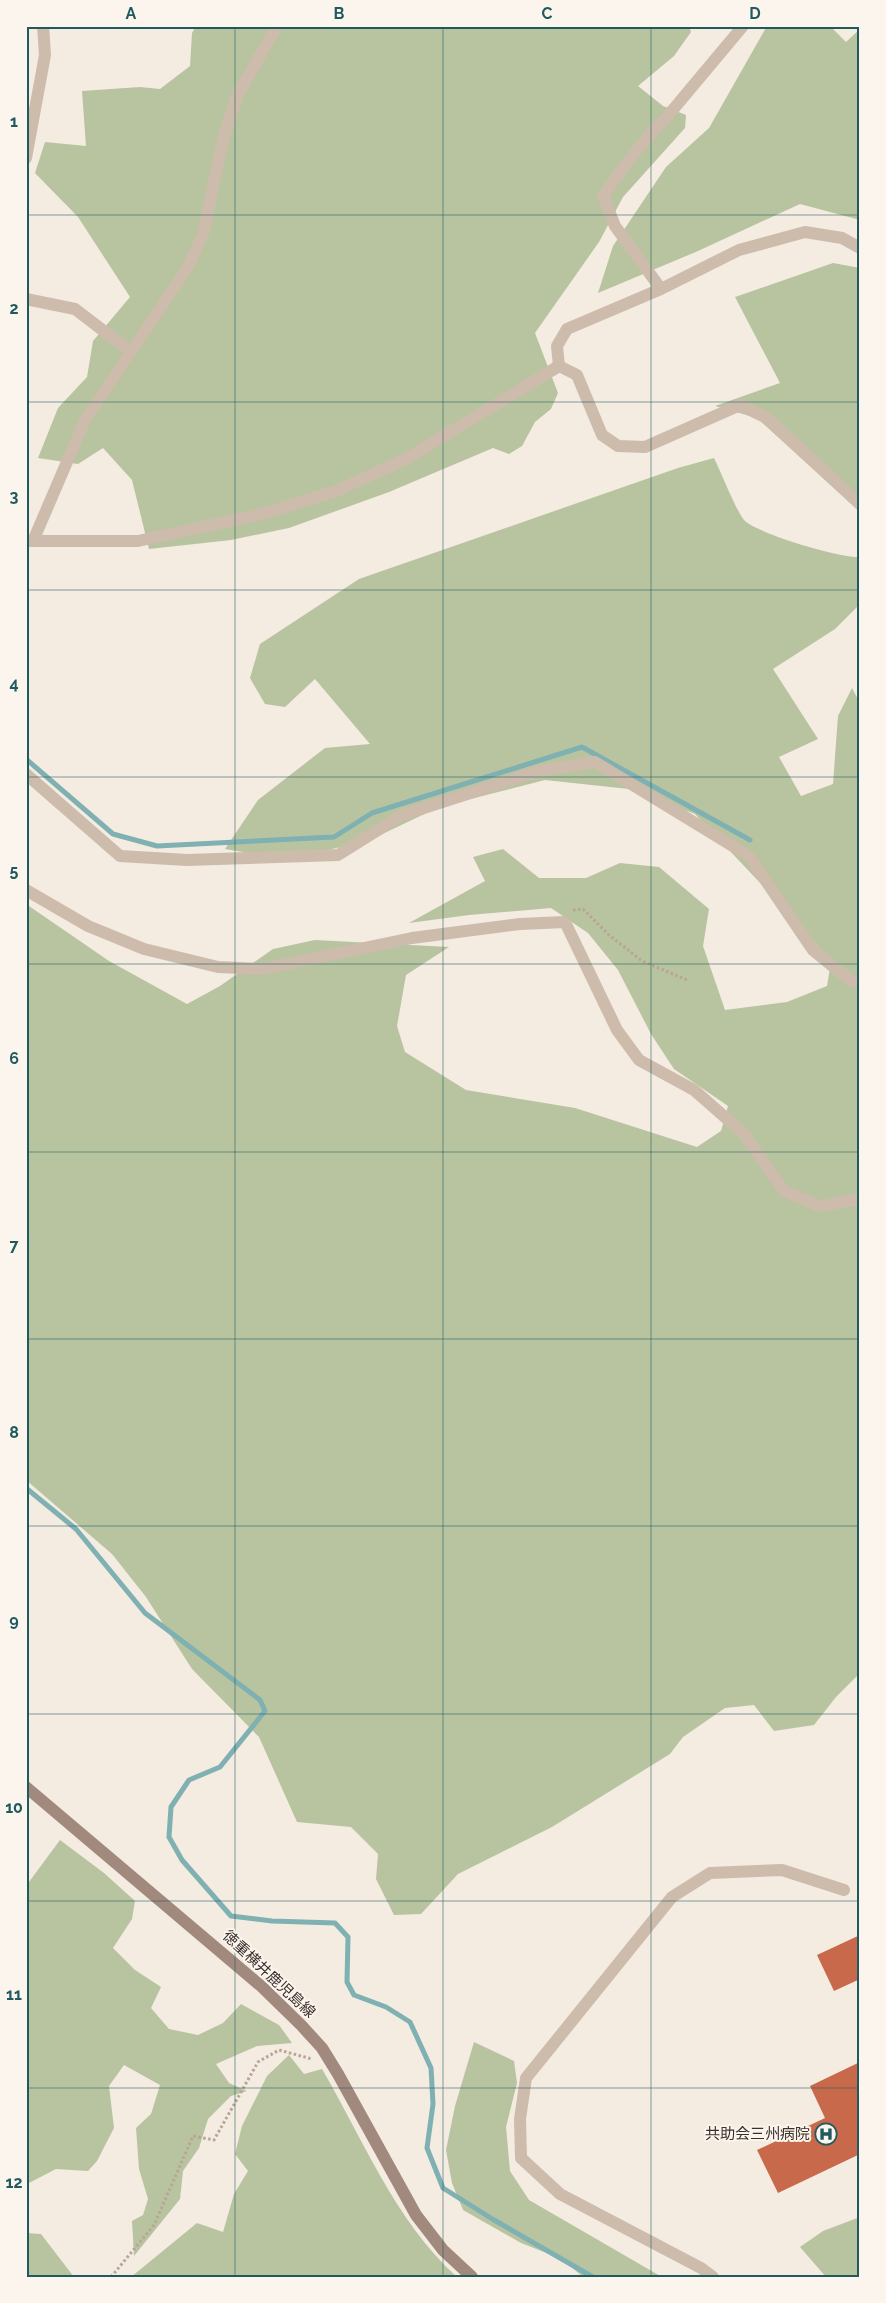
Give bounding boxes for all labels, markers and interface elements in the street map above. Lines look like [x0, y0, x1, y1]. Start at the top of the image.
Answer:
text: A [126, 4, 137, 23]
text: B [334, 4, 345, 23]
text: C [542, 4, 553, 23]
text: D [749, 4, 761, 23]
text: 1 [10, 112, 18, 131]
text: 2 [9, 299, 19, 318]
text: 3 [10, 487, 19, 506]
text: 4 [9, 674, 19, 693]
text: 5 [10, 861, 19, 880]
text: 6 [9, 1049, 19, 1068]
text: 7 [10, 1236, 19, 1255]
text: 8 [9, 1423, 19, 1442]
text: 9 [9, 1611, 19, 1630]
text: 10 [5, 1798, 23, 1817]
street label: 徳重横井鹿児島線 [219, 1926, 319, 2022]
text: 11 [6, 1985, 22, 2004]
hospital icon: 共助会三州病院 [814, 2122, 838, 2146]
place label: 共助会三州病院 [705, 2125, 810, 2143]
text: 12 [6, 2173, 22, 2192]

